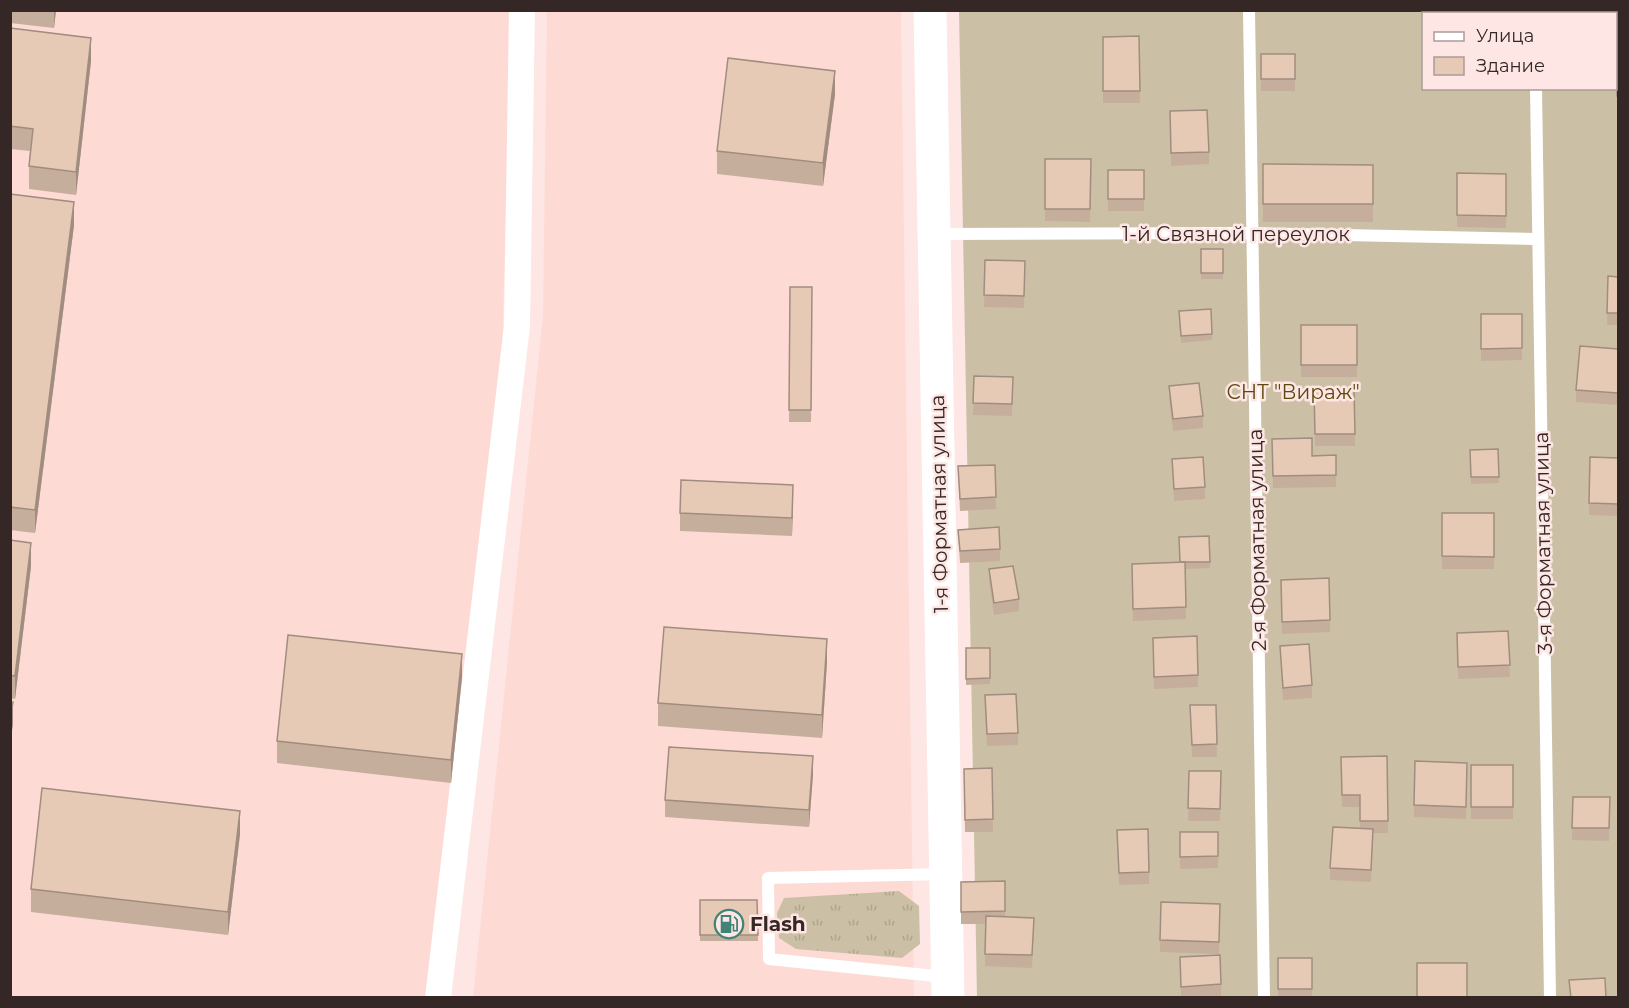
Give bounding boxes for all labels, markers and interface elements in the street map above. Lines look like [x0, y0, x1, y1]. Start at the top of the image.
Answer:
legend [1422, 12, 1617, 90]
text: Улица [1476, 25, 1534, 47]
text: Здание [1476, 55, 1545, 77]
street label: 1-й Связной переулок [1122, 222, 1350, 246]
park label: СНТ "Вираж" [1226, 380, 1360, 404]
street label: 1-я Форматная улица [925, 395, 953, 613]
street label: 2-я Форматная улица [1243, 429, 1271, 651]
street label: 3-я Форматная улица [1529, 432, 1557, 654]
fuel station icon: Flash [713, 908, 745, 940]
place label: Flash [750, 912, 806, 936]

